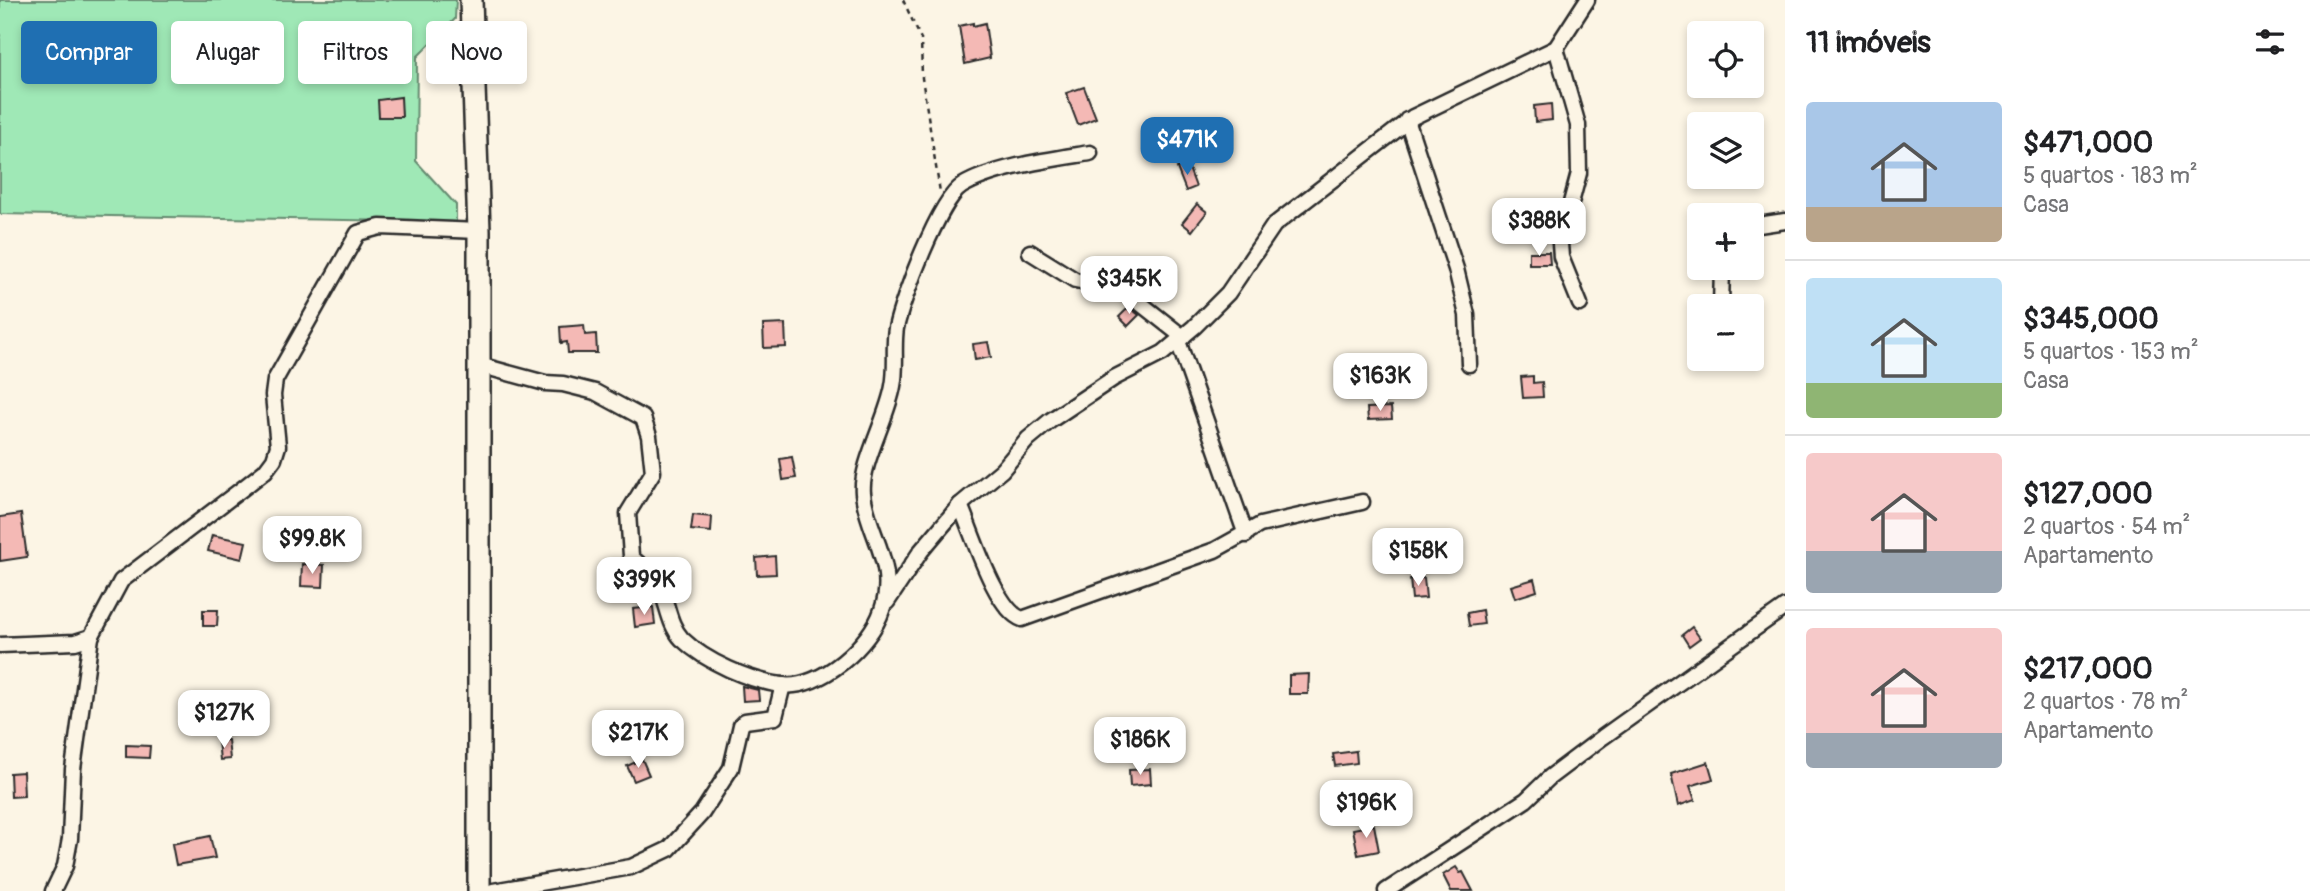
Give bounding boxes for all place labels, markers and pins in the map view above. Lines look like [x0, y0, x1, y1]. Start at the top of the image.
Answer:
pin: $471K [1138, 118, 1236, 177]
pin: $388K [1490, 198, 1588, 258]
pin: $345K [1080, 256, 1178, 316]
pin: $163K [1331, 354, 1429, 413]
pin: $99.8K [255, 516, 369, 576]
pin: $158K [1369, 528, 1467, 588]
pin: $399K [595, 558, 693, 617]
pin: $127K [175, 690, 273, 750]
pin: $217K [589, 710, 687, 770]
pin: $186K [1091, 718, 1189, 777]
pin: $196K [1317, 780, 1415, 840]

